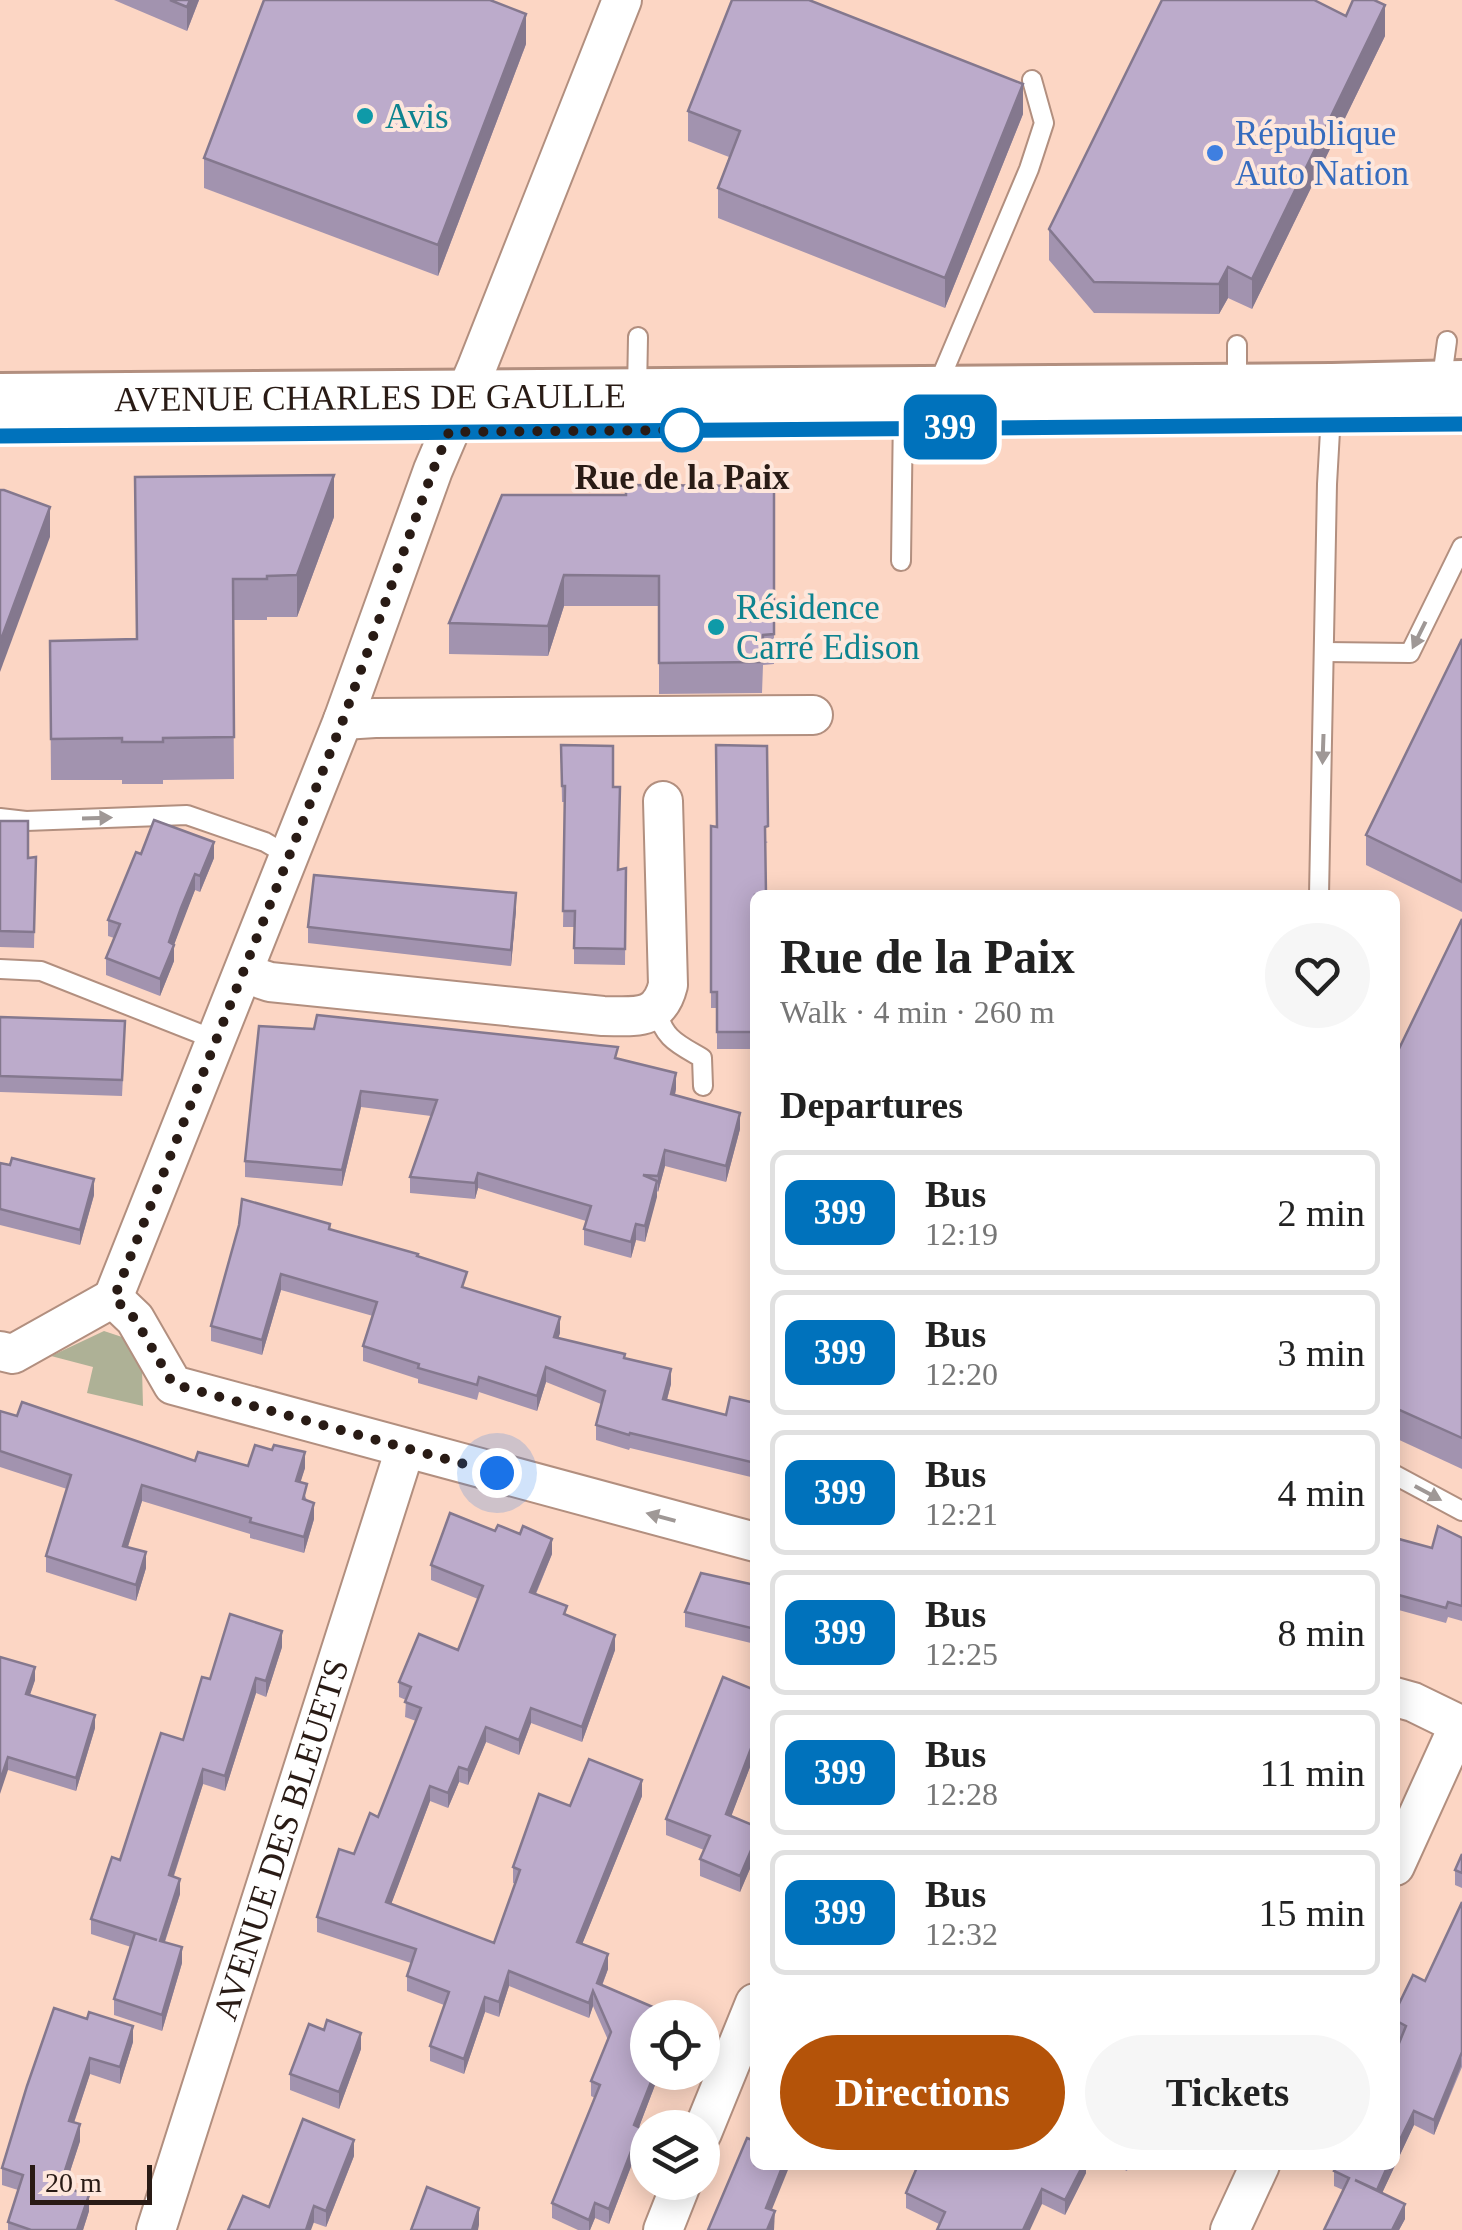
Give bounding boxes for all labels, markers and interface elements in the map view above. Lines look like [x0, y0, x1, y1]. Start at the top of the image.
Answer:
place label: Avis [385, 97, 449, 136]
marker: Avis [354, 105, 376, 127]
place label: République Auto Nation [1235, 114, 1409, 193]
marker: République Auto Nation [1204, 142, 1226, 164]
street label: AVENUE CHARLES DE GAULLE [114, 376, 626, 419]
line badge: 399 [892, 394, 1008, 460]
text: 399 [924, 408, 976, 447]
marker: Rue de la Paix [661, 409, 703, 451]
place label: Rue de la Paix [575, 458, 790, 497]
place label: Résidence Carré Edison [736, 588, 920, 667]
marker: Résidence Carré Edison [705, 616, 727, 638]
one-way arrow [1411, 620, 1428, 649]
one-way arrow [1314, 734, 1330, 766]
one-way arrow [82, 810, 114, 826]
button: heart [1265, 923, 1370, 1028]
text: Rue de la Paix [780, 930, 1075, 983]
text: Walk · 4 min · 260 m [780, 994, 1055, 1030]
text: Departures [780, 1084, 963, 1126]
text: Bus [925, 1173, 986, 1215]
text: 2 min [1277, 1192, 1365, 1234]
text: 399 [814, 1193, 866, 1232]
text: 12:19 [925, 1216, 998, 1252]
text: Bus [925, 1313, 986, 1355]
text: 3 min [1277, 1332, 1365, 1374]
text: 399 [814, 1333, 866, 1372]
text: 12:20 [925, 1356, 998, 1392]
your location [472, 1448, 522, 1498]
text: Bus [925, 1453, 986, 1495]
text: 4 min [1277, 1472, 1365, 1514]
text: 399 [814, 1473, 866, 1512]
one-way arrow [1414, 1485, 1443, 1502]
text: 12:21 [925, 1496, 998, 1532]
one-way arrow [645, 1508, 676, 1524]
text: Bus [925, 1593, 986, 1635]
text: 8 min [1277, 1612, 1365, 1654]
text: 399 [814, 1613, 866, 1652]
text: 12:25 [925, 1636, 998, 1672]
street label: AVENUE DES BLEUETS [205, 1654, 357, 2025]
text: Bus [925, 1733, 986, 1775]
text: 11 min [1260, 1752, 1365, 1794]
text: 399 [814, 1753, 866, 1792]
text: 12:28 [925, 1776, 998, 1812]
text: Bus [925, 1873, 986, 1915]
text: 15 min [1258, 1892, 1365, 1934]
text: 399 [814, 1893, 866, 1932]
text: 12:32 [925, 1916, 998, 1952]
map controls [630, 2000, 720, 2200]
button: locate [630, 2000, 720, 2090]
button: Directions [780, 2035, 1065, 2150]
button: Tickets [1085, 2035, 1370, 2150]
button: layers [630, 2110, 720, 2200]
scale bar [30, 2160, 152, 2204]
text: 20 m [45, 2167, 102, 2198]

